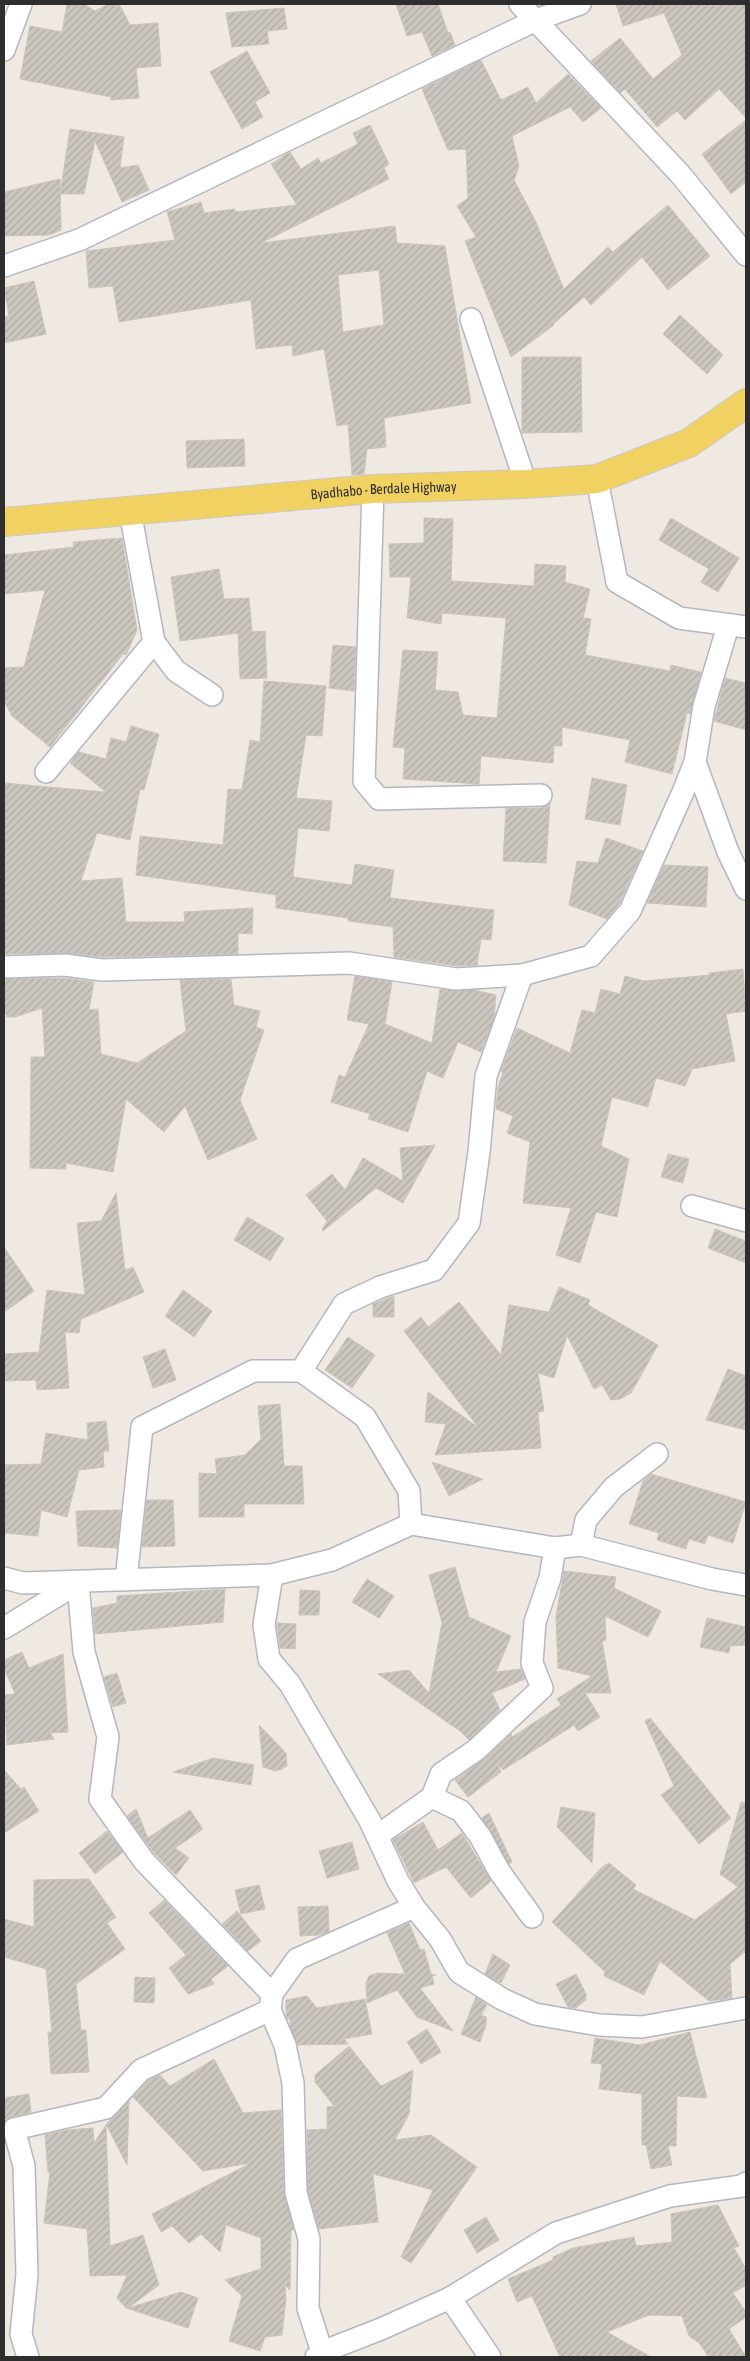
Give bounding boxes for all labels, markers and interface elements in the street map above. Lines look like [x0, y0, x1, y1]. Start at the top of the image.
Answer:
street label: Byadhabo - Berdale Highway [310, 478, 457, 503]

